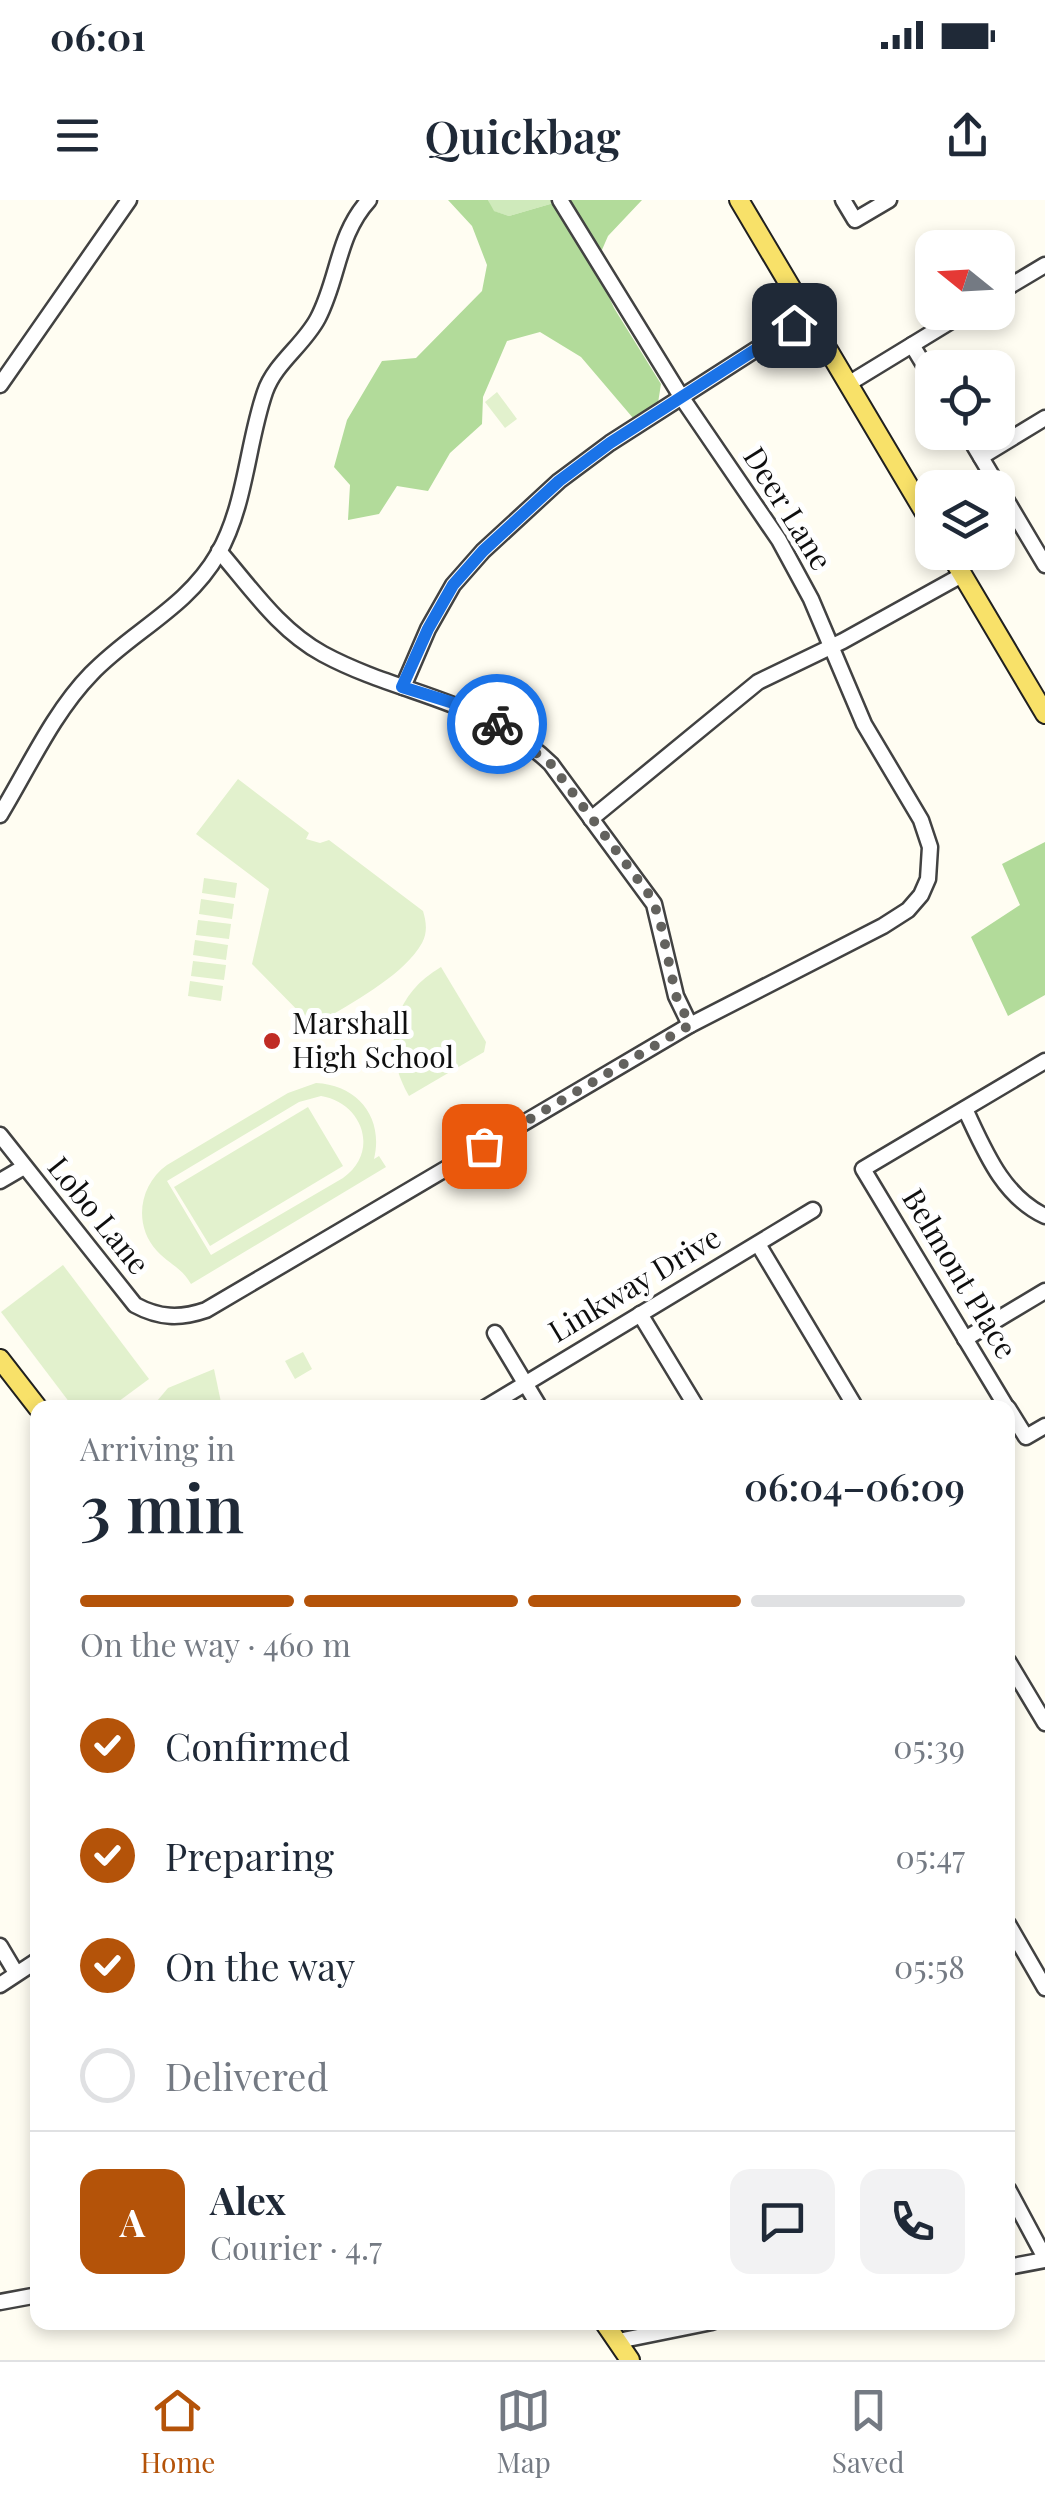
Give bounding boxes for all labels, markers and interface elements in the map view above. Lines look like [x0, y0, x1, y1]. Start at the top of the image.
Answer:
text: 06:01 [50, 10, 146, 61]
text: Quickbag [425, 105, 620, 165]
icon: menu [50, 108, 105, 163]
icon: share [940, 108, 995, 163]
north arrow [915, 230, 1015, 330]
map controls [915, 230, 1015, 570]
pin [752, 283, 837, 368]
icon: home [767, 298, 822, 353]
button: locate [915, 350, 1015, 450]
street label: Deer Lane [735, 439, 842, 577]
button: layers [915, 470, 1015, 570]
courier [447, 674, 547, 774]
icon: bike [470, 697, 525, 752]
place label: Marshall High School [292, 1002, 454, 1076]
marker: Marshall High School [261, 1030, 283, 1052]
pin [442, 1104, 527, 1189]
icon: bag [457, 1119, 512, 1174]
street label: Lobo Lane [40, 1148, 159, 1282]
street label: Belmont Place [894, 1181, 1027, 1365]
street label: Linkway Drive [541, 1216, 727, 1350]
text: Arriving in [80, 1426, 235, 1469]
text: 06:04–06:09 [744, 1460, 965, 1511]
text: 3 min [80, 1463, 244, 1549]
text: On the way · 460 m [80, 1622, 351, 1665]
icon: check [80, 1718, 135, 1773]
text: Confirmed [165, 1720, 350, 1771]
text: 05:39 [893, 1724, 965, 1767]
icon: check [80, 1828, 135, 1883]
text: Preparing [165, 1830, 334, 1881]
text: 05:47 [896, 1834, 965, 1877]
icon: check [80, 1938, 135, 1993]
text: On the way [165, 1940, 355, 1991]
text: 05:58 [894, 1944, 965, 1987]
text: Delivered [165, 2050, 329, 2101]
button: chat [730, 2169, 835, 2274]
button: phone [860, 2169, 965, 2274]
text: Alex [210, 2174, 286, 2225]
text: A [120, 2196, 145, 2247]
text: Courier · 4.7 [210, 2225, 382, 2268]
tab: Home [140, 2383, 215, 2480]
tab: Map [496, 2383, 551, 2480]
tab: Saved [832, 2383, 905, 2480]

